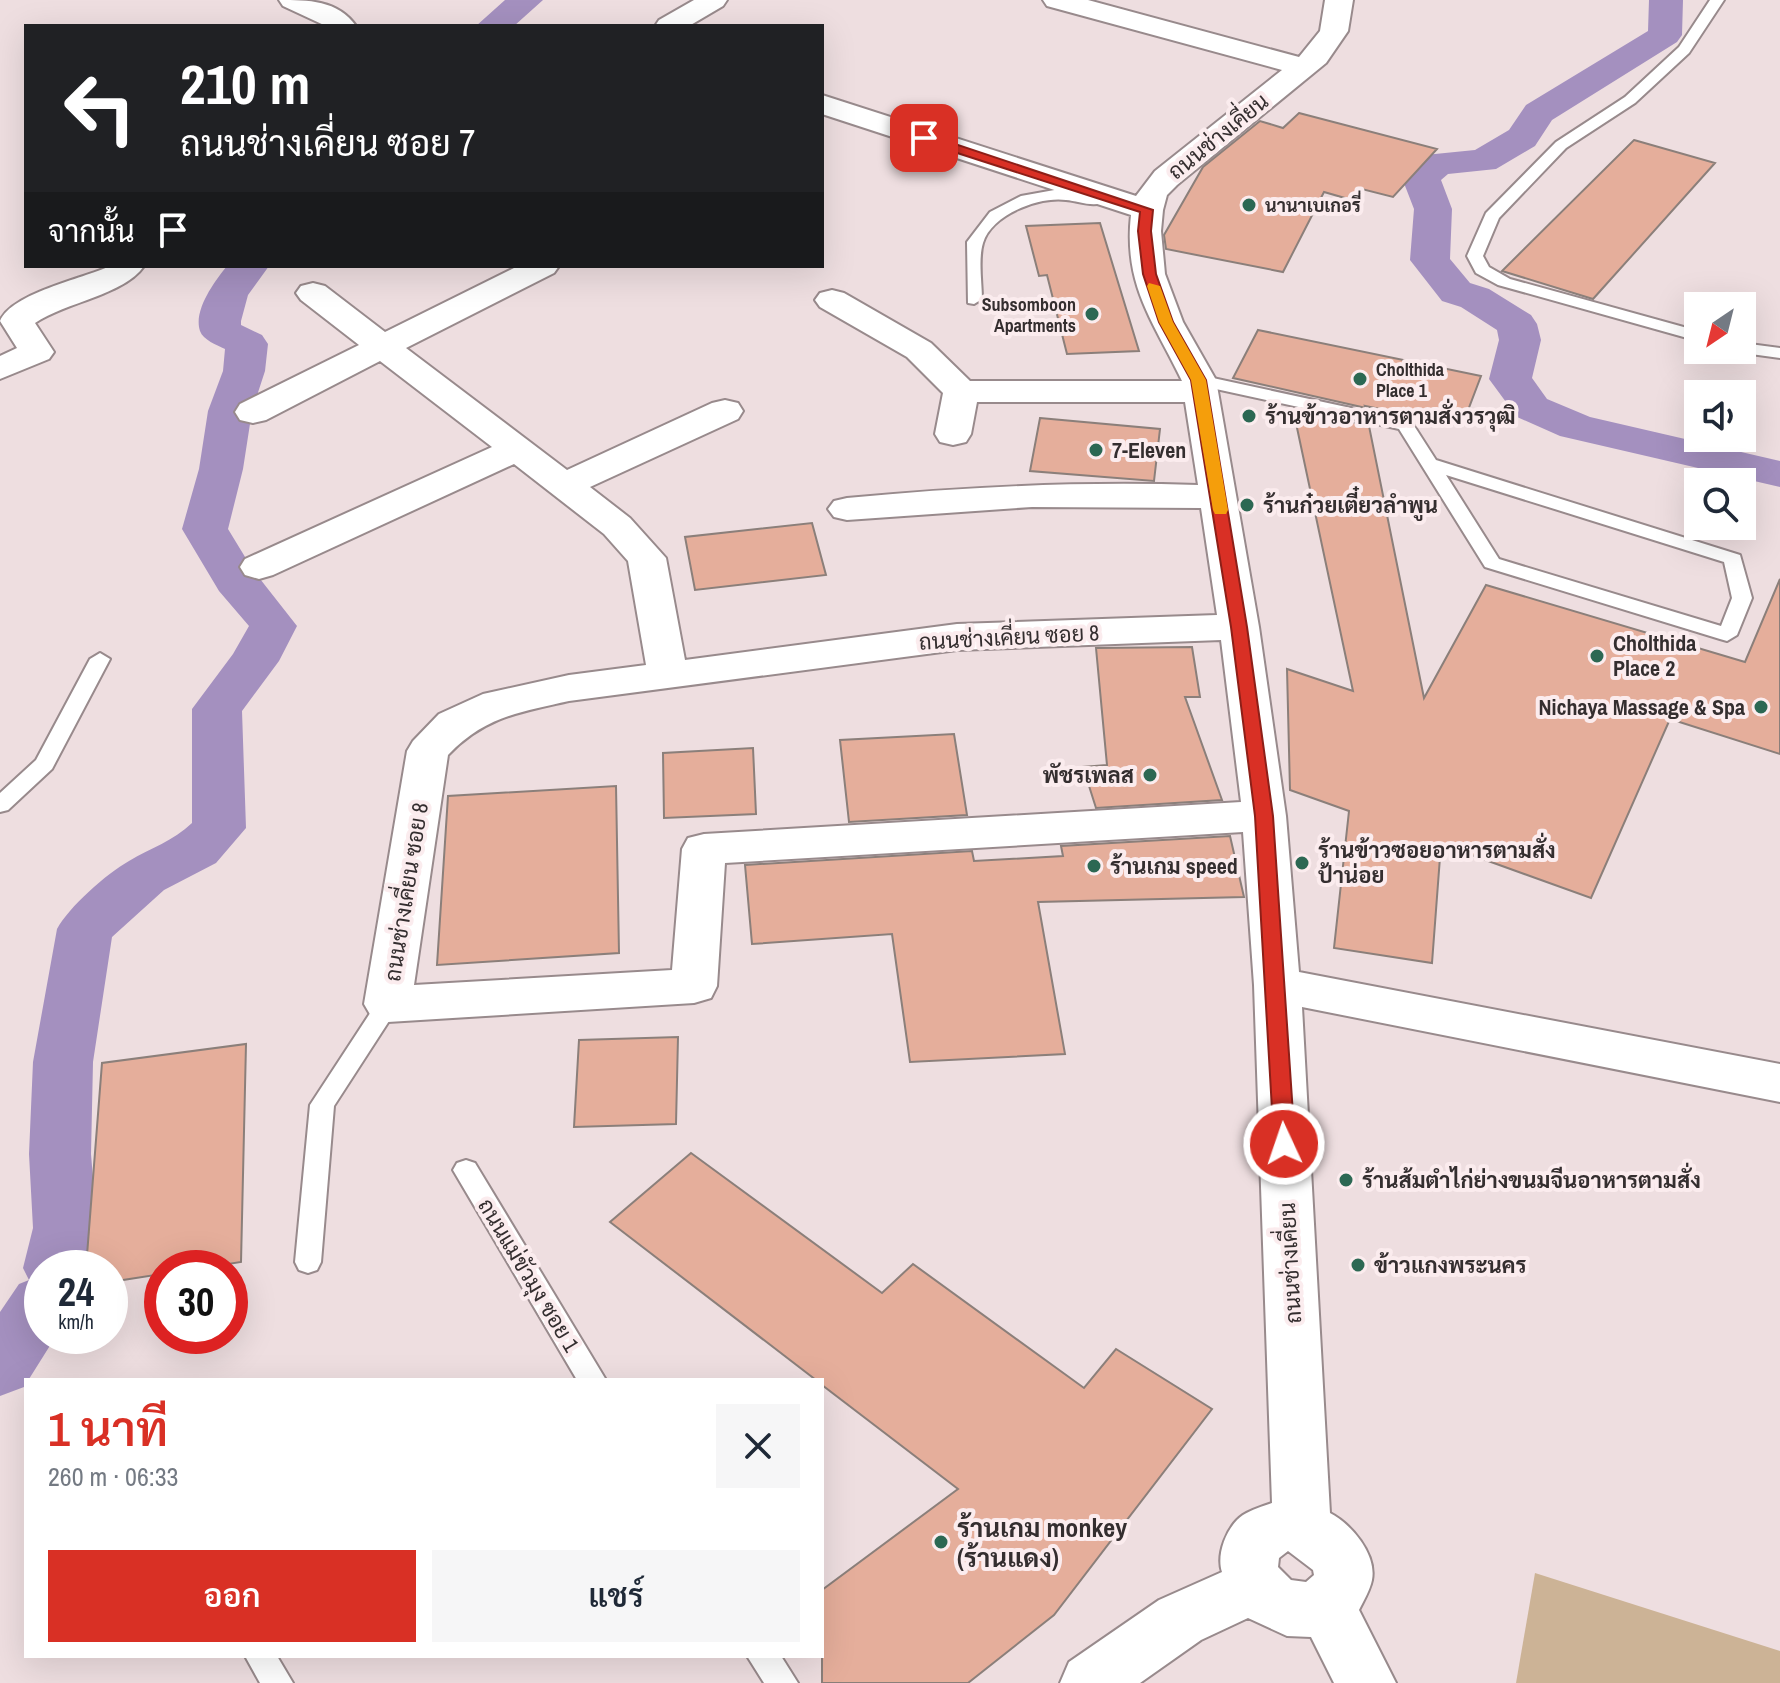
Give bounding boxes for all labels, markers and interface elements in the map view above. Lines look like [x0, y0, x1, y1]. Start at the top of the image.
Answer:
text: 210 m [180, 46, 310, 121]
icon: left [48, 56, 152, 160]
street label: ถนนช่างเคี่ยน [1159, 83, 1275, 186]
pin [890, 104, 958, 172]
icon: arrive [902, 116, 946, 160]
text: ถนนช่างเคี่ยน ซอย 7 [180, 119, 476, 167]
place label: นานาเบเกอรี่ [1265, 190, 1361, 218]
marker: นานาเบเกอรี่ [1240, 196, 1258, 214]
icon: arrive [151, 208, 195, 252]
text: จากนั้น [48, 211, 135, 251]
place label: Subsomboon Apartments [982, 292, 1076, 338]
north arrow [1684, 292, 1756, 364]
map controls [1684, 292, 1756, 540]
marker: Subsomboon Apartments [1083, 305, 1101, 323]
place label: Cholthida Place 1 [1376, 357, 1445, 403]
marker: Cholthida Place 1 [1351, 370, 1369, 388]
button: sound [1684, 380, 1756, 452]
place label: ร้านข้าวอาหารตามสั่งวรวุฒิ [1265, 398, 1516, 432]
marker: ร้านข้าวอาหารตามสั่งวรวุฒิ [1240, 407, 1258, 425]
place label: 7-Eleven [1112, 435, 1186, 465]
marker: 7-Eleven [1087, 441, 1105, 459]
button: search [1684, 468, 1756, 540]
place label: ร้านก๋วยเตี๋ยวลำพูน [1263, 486, 1438, 521]
marker: ร้านก๋วยเตี๋ยวลำพูน [1238, 496, 1256, 514]
street label: ถนนช่างเคี่ยน ซอย 8 [918, 613, 1100, 657]
place label: Cholthida Place 2 [1613, 628, 1696, 683]
marker: Cholthida Place 2 [1588, 647, 1606, 665]
place label: Nichaya Massage & Spa [1538, 692, 1745, 722]
marker: Nichaya Massage & Spa [1752, 698, 1770, 716]
place label: พัชรเพลส [1043, 760, 1134, 790]
marker: พัชรเพลส [1141, 766, 1159, 784]
street label: ถนนช่างเคี่ยน ซอย 8 [373, 800, 435, 984]
place label: ร้านข้าวซอยอาหารตามสั่ง ป้าน่อย [1318, 832, 1556, 890]
place label: ร้านเกม speed [1110, 851, 1238, 881]
marker: ร้านข้าวซอยอาหารตามสั่ง ป้าน่อย [1293, 854, 1311, 872]
marker: ร้านเกม speed [1085, 857, 1103, 875]
position arrow [1242, 1102, 1326, 1186]
place label: ร้านส้มตำไก่ย่างขนมจีนอาหารตามสั่ง [1362, 1162, 1701, 1195]
marker: ร้านส้มตำไก่ย่างขนมจีนอาหารตามสั่ง [1337, 1171, 1355, 1189]
street label: ถนนแม่ขัวมุง ซอย 1 [470, 1193, 587, 1358]
street label: ถนนช่างเคี่ยน [1268, 1202, 1308, 1325]
speed limit sign: 30 [144, 1250, 248, 1354]
place label: ข้าวแกงพระนคร [1374, 1250, 1526, 1280]
marker: ข้าวแกงพระนคร [1349, 1256, 1367, 1274]
text: 24 [58, 1265, 94, 1318]
text: km/h [58, 1308, 94, 1335]
text: 1 นาที [48, 1396, 168, 1461]
button: close [716, 1404, 800, 1488]
text: 260 m · 06:33 [48, 1459, 178, 1494]
place label: ร้านเกม monkey (ร้านแดง) [957, 1510, 1127, 1575]
marker: ร้านเกม monkey (ร้านแดง) [932, 1533, 950, 1551]
button: ออก [48, 1550, 416, 1642]
button: แชร์ [432, 1550, 800, 1642]

